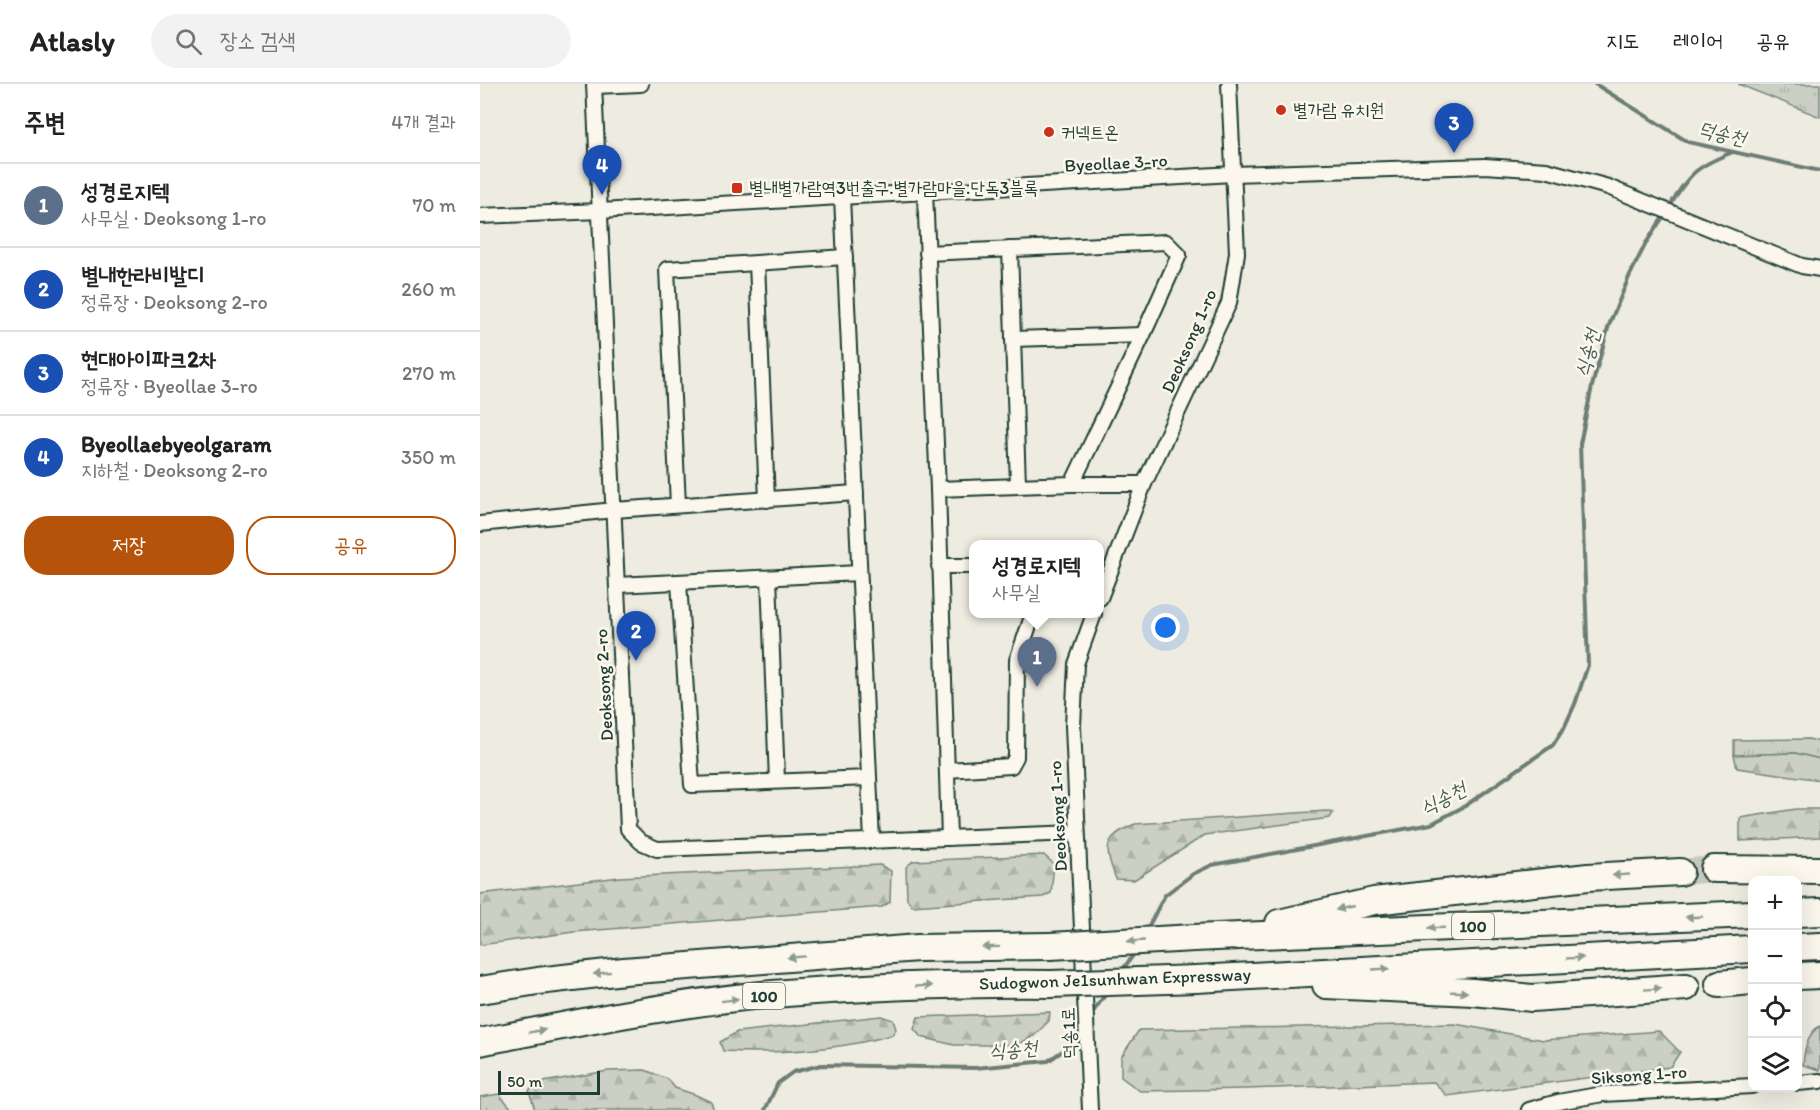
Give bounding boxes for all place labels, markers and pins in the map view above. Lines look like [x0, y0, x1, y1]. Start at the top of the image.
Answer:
place label: 별가람 유치원 [1293, 99, 1384, 121]
marker: 별가람 유치원 [1274, 103, 1288, 117]
pin: 3 [1434, 104, 1474, 153]
place label: 커넥트온 [1061, 121, 1119, 143]
marker: 커넥트온 [1042, 125, 1056, 139]
pin: 4 [582, 146, 622, 195]
place label: 별내별가람역3번출구.별가람마을.단독3블록 [749, 177, 1038, 199]
marker: 별내별가람역3번출구.별가람마을.단독3블록 [730, 181, 744, 195]
pin: 2 [616, 612, 656, 661]
pin: 1 [1018, 638, 1056, 687]

